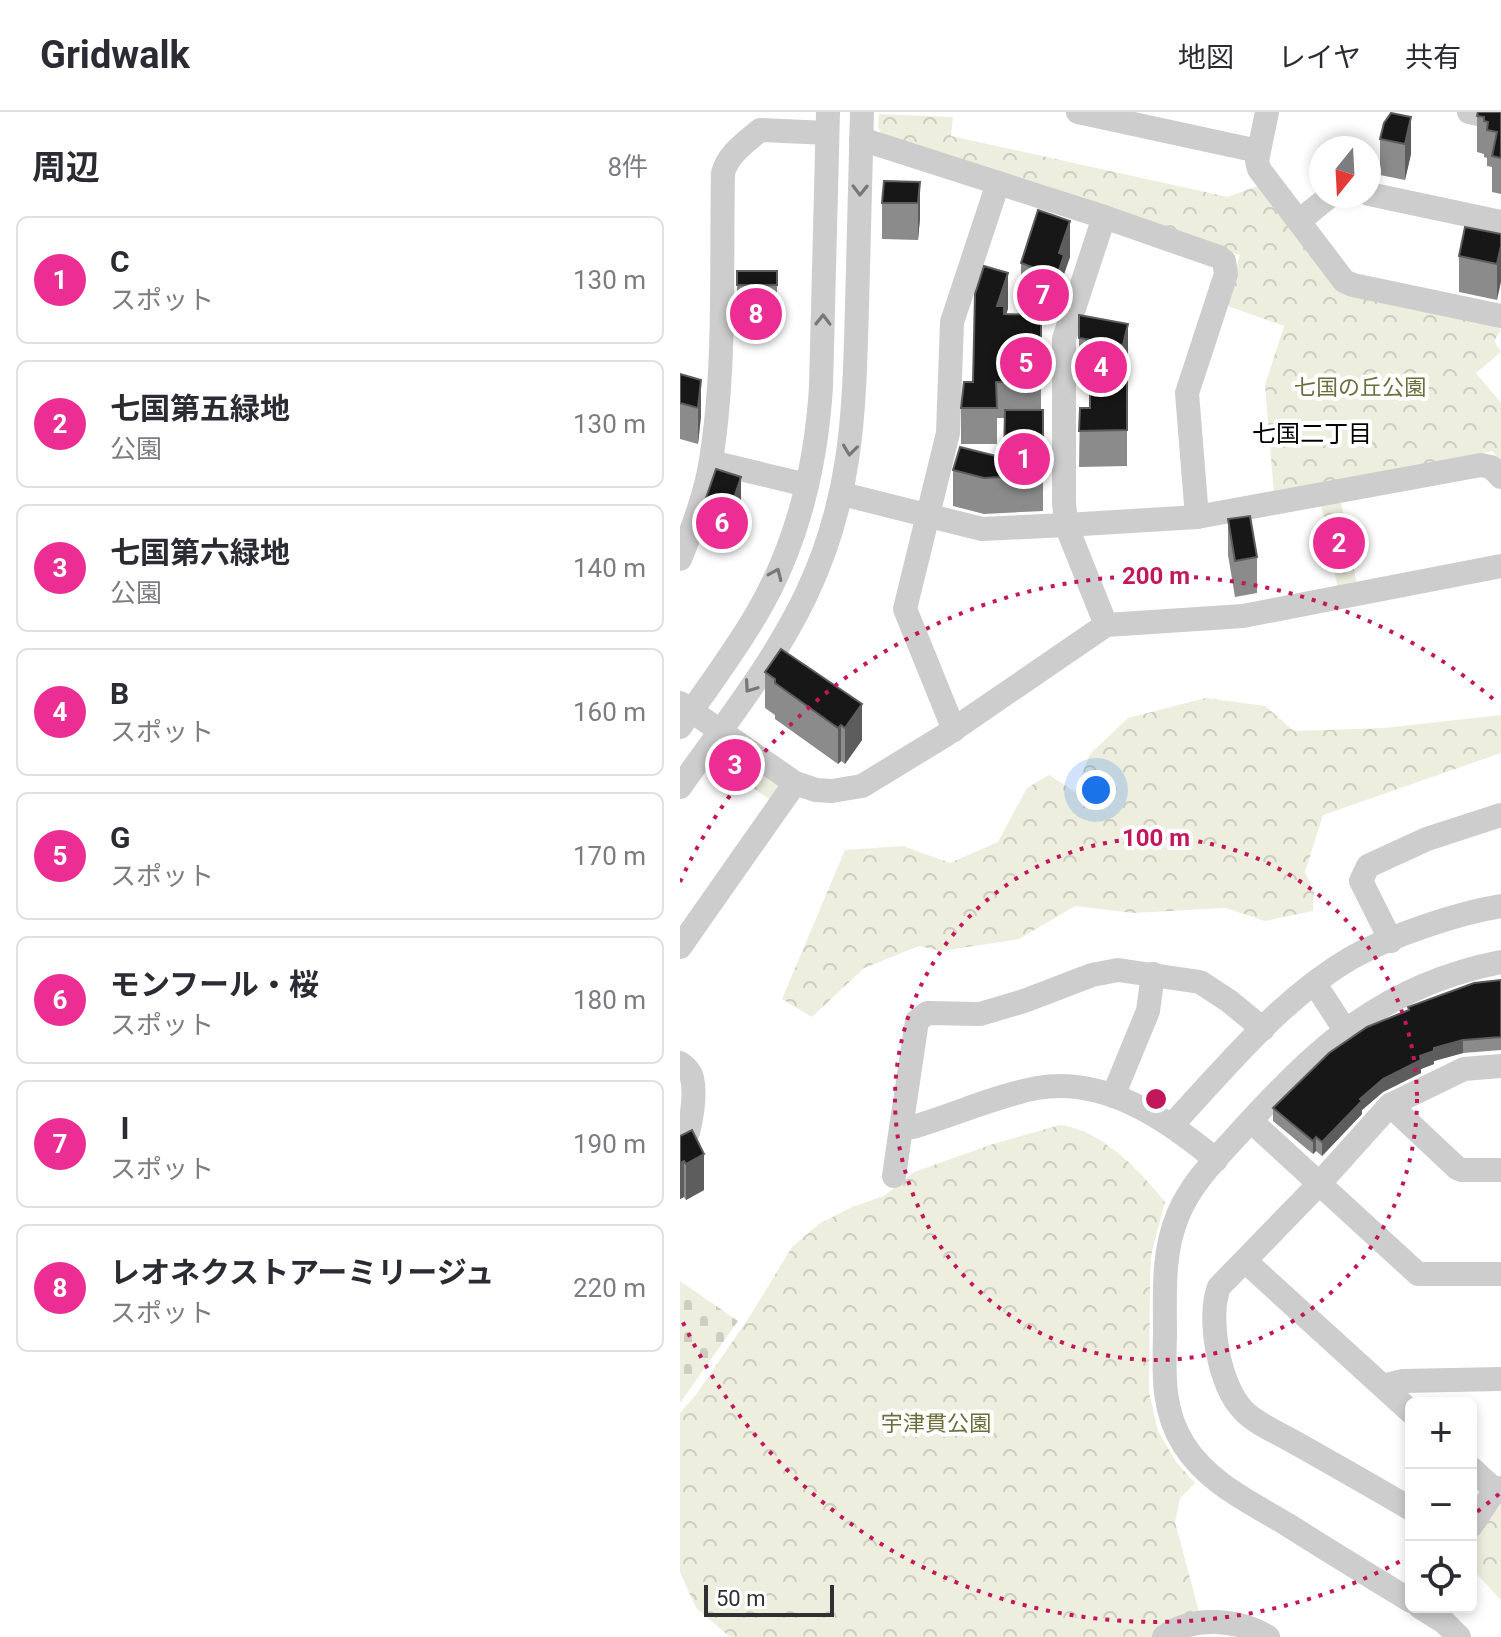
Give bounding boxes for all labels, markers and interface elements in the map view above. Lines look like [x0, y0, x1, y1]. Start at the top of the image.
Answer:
text: Gridwalk [40, 33, 190, 77]
text: 地図 [1178, 41, 1234, 74]
text: レイヤ [1278, 41, 1361, 74]
text: 共有 [1405, 41, 1461, 74]
north arrow [1309, 136, 1381, 208]
text: 周辺 [32, 147, 100, 187]
text: 8件 [607, 152, 648, 182]
one-way arrow [851, 184, 868, 197]
text: C [110, 244, 130, 279]
text: 1 [53, 265, 67, 295]
text: 130 m [573, 265, 646, 295]
pin: 7 [1017, 265, 1069, 325]
pin: 8 [730, 284, 782, 344]
text: スポット [110, 285, 214, 315]
one-way arrow [814, 313, 832, 326]
pin: 5 [1000, 333, 1052, 393]
pin: 4 [1075, 337, 1127, 397]
park label: 七国の丘公園 [1294, 375, 1426, 400]
text: 七国第五緑地 [110, 391, 290, 426]
text: 2 [53, 409, 67, 439]
text: 130 m [573, 409, 646, 439]
district label: 七国二丁目 [1252, 420, 1372, 448]
pin: 1 [998, 429, 1050, 489]
text: 公園 [110, 434, 162, 464]
one-way arrow [842, 443, 859, 457]
pin: 6 [696, 493, 748, 553]
pin: 2 [1313, 513, 1365, 573]
text: 七国第六緑地 [110, 535, 290, 570]
text: 3 [53, 553, 67, 583]
text: 140 m [573, 553, 646, 583]
text: 200 m [1122, 562, 1190, 590]
one-way arrow [767, 567, 783, 582]
text: 公園 [110, 578, 162, 608]
text: B [110, 676, 129, 711]
one-way arrow [745, 678, 760, 693]
text: 4 [53, 697, 67, 727]
text: 160 m [573, 697, 646, 727]
text: スポット [110, 717, 214, 747]
pin: 3 [709, 735, 761, 795]
your location [1076, 770, 1116, 810]
text: G [110, 820, 130, 855]
text: 100 m [1122, 824, 1190, 852]
text: 5 [53, 841, 67, 871]
text: 170 m [573, 841, 646, 871]
text: スポット [110, 861, 214, 891]
text: モンフール・桜 [110, 967, 319, 1002]
text: 6 [53, 985, 67, 1015]
text: 180 m [573, 985, 646, 1015]
text: スポット [110, 1010, 214, 1040]
centre of rings [1142, 1085, 1170, 1113]
text: Ⅰ [110, 1111, 140, 1146]
text: 7 [53, 1129, 67, 1159]
text: 190 m [573, 1129, 646, 1159]
text: スポット [110, 1154, 214, 1184]
text: レオネクストアーミリージュ [110, 1255, 495, 1290]
text: 8 [53, 1273, 67, 1303]
text: 220 m [573, 1273, 646, 1303]
text: スポット [110, 1298, 214, 1328]
map controls [1405, 1397, 1477, 1613]
button: + [1405, 1397, 1477, 1469]
park label: 宇津貫公園 [881, 1411, 991, 1436]
button: − [1405, 1469, 1477, 1541]
button: locate [1405, 1541, 1477, 1613]
scale bar [704, 1581, 834, 1617]
text: 50 m [716, 1586, 765, 1611]

